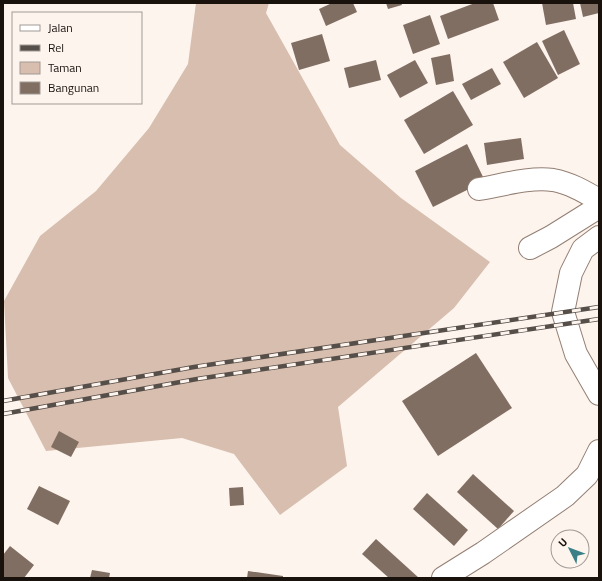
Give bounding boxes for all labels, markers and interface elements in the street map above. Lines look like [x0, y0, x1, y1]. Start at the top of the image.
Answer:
legend [12, 12, 142, 104]
text: Jalan [48, 18, 73, 37]
text: Rel [48, 38, 64, 57]
text: Taman [48, 58, 82, 77]
text: Bangunan [48, 78, 99, 97]
north arrow [550, 529, 590, 569]
text: U [554, 534, 571, 550]

